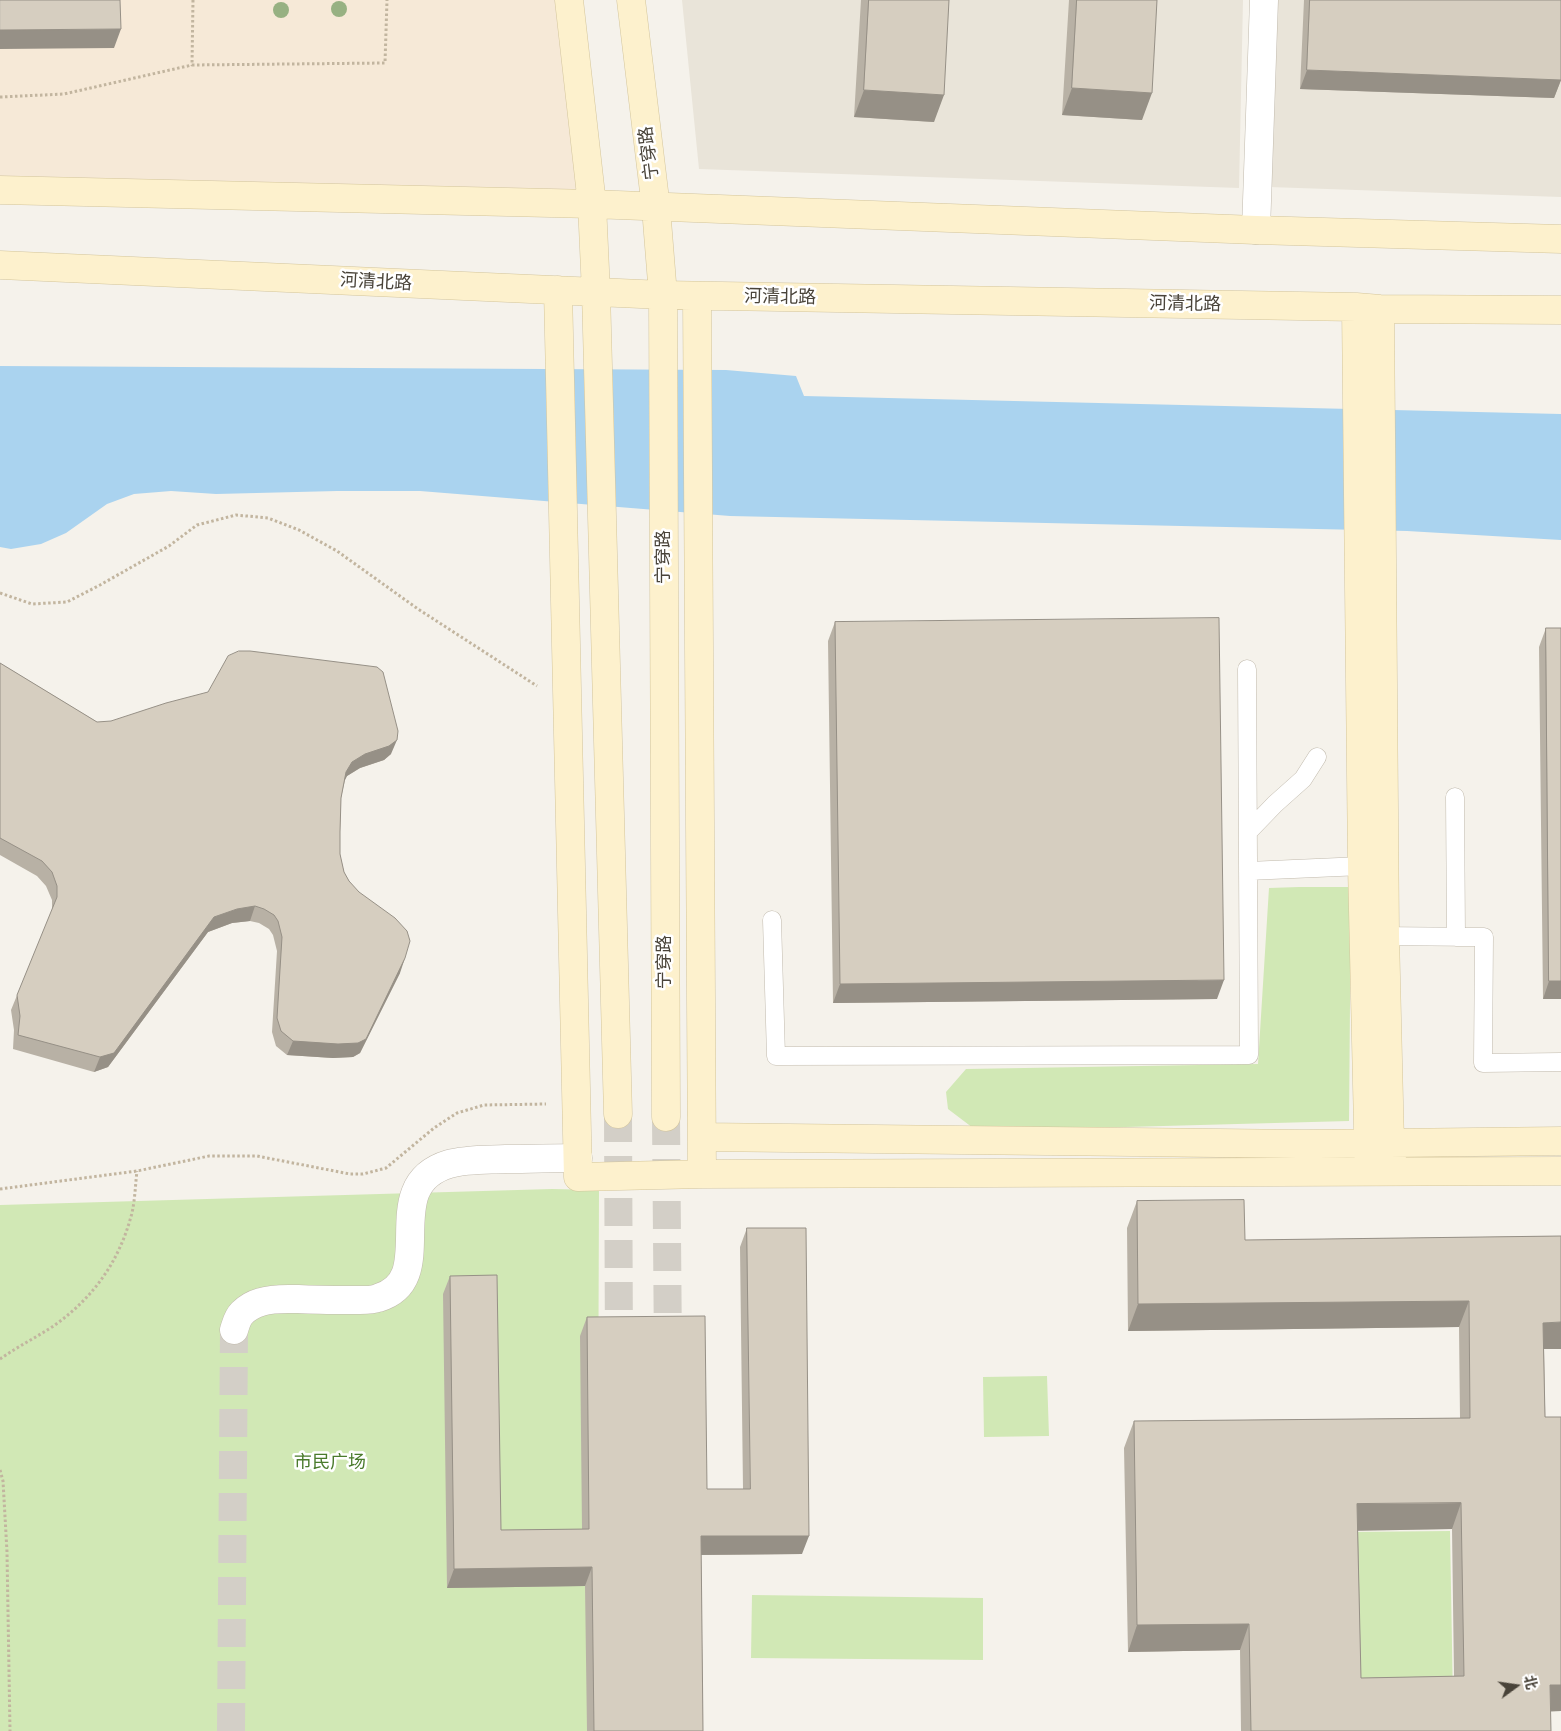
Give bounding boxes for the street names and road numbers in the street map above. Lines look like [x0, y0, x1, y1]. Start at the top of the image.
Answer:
street label: 宁穿路 [635, 125, 663, 181]
street label: 河清北路 [339, 269, 413, 295]
street label: 河清北路 [744, 286, 816, 308]
street label: 河清北路 [1149, 293, 1221, 315]
street label: 宁穿路 [653, 530, 675, 584]
street label: 宁穿路 [654, 935, 676, 989]

